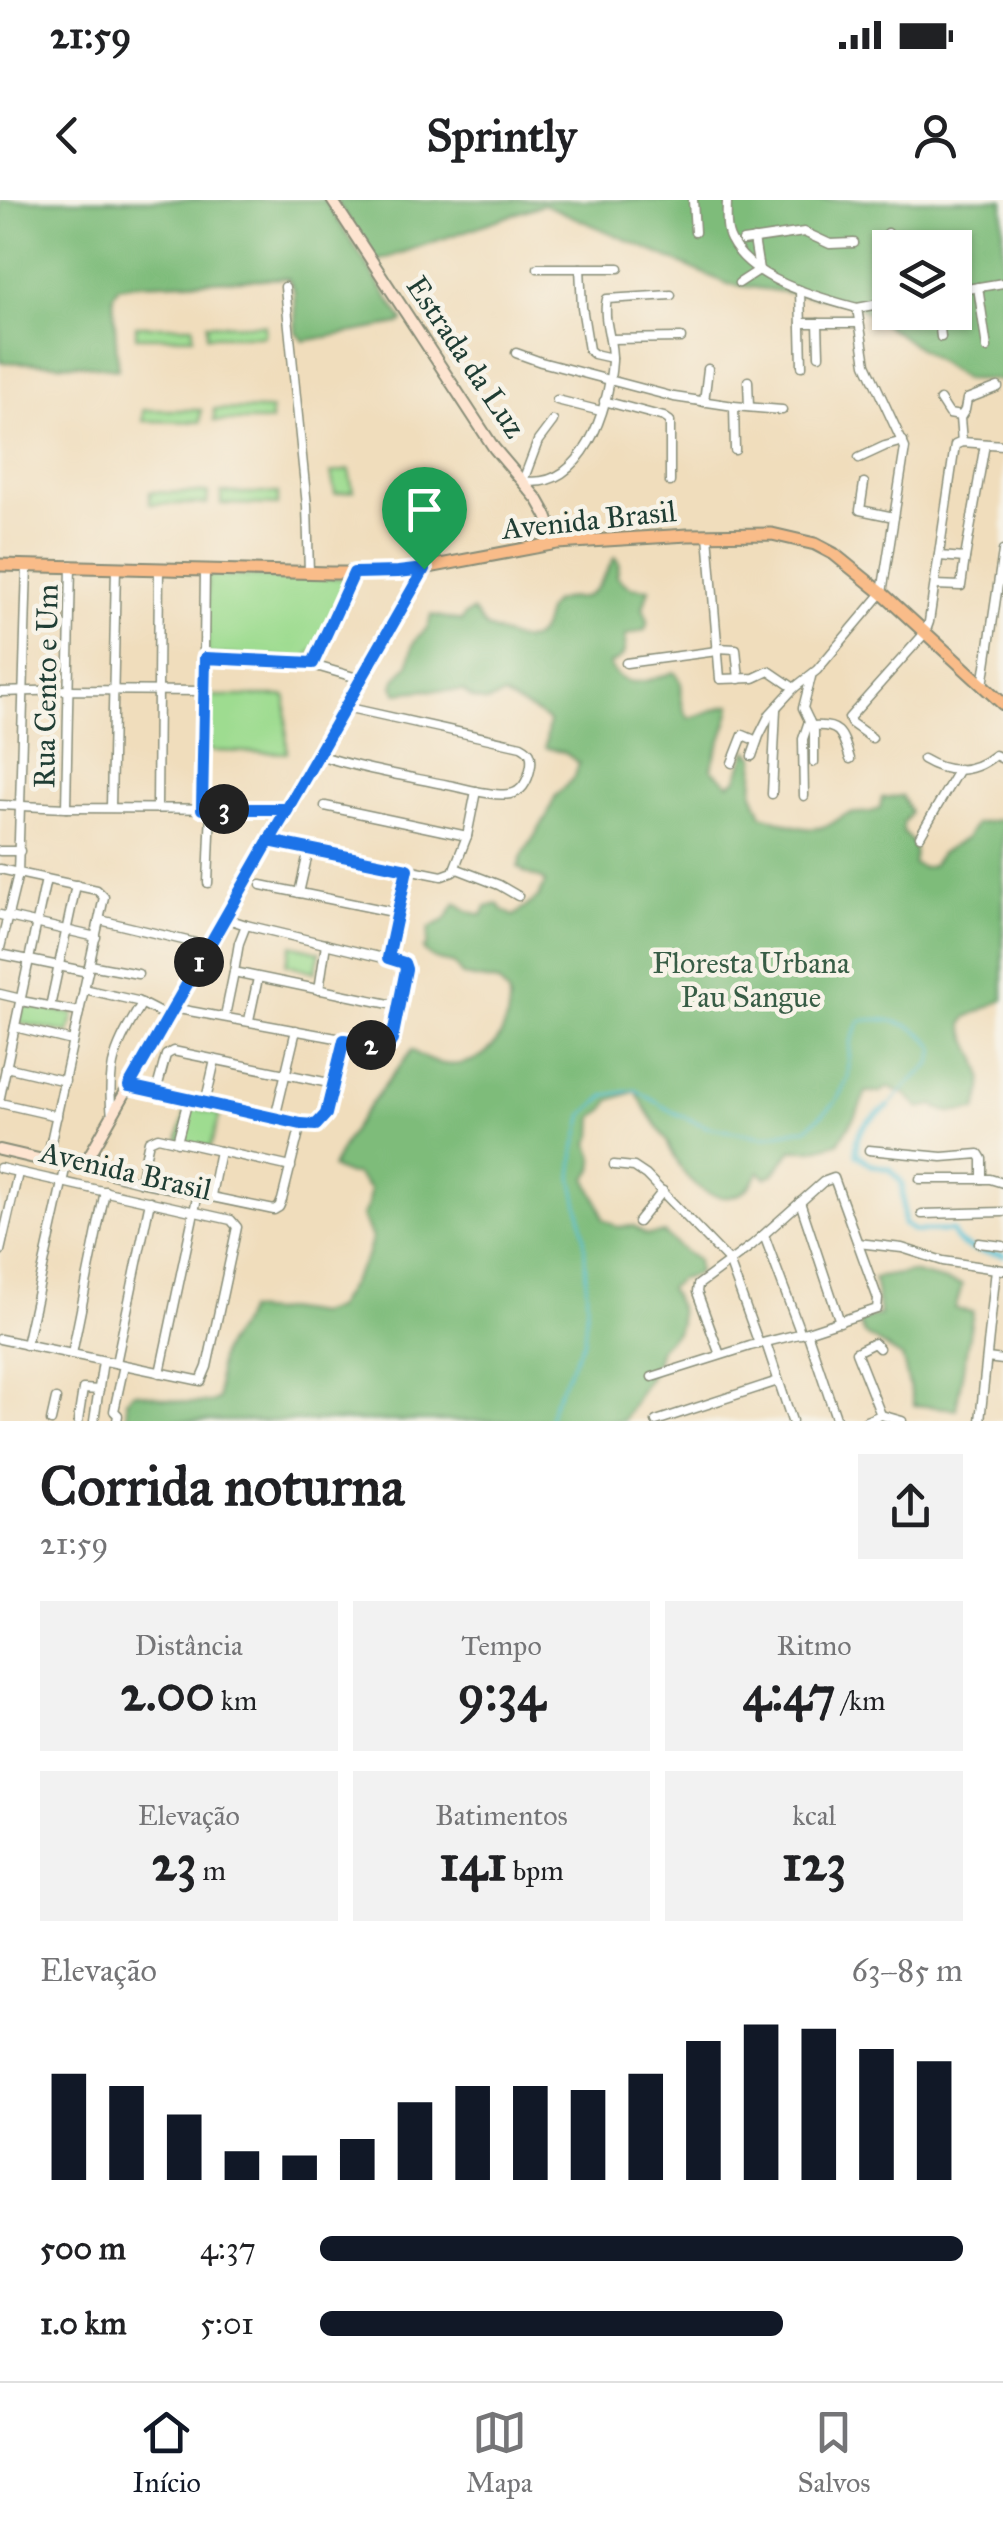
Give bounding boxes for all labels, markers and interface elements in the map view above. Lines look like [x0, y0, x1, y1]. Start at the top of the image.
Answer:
text: 21:59 [50, 12, 131, 58]
icon: back [40, 108, 95, 163]
text: Sprintly [426, 108, 577, 163]
icon: person [908, 108, 963, 163]
map controls [872, 230, 972, 330]
button: layers [872, 230, 972, 330]
street label: Estrada da Luz [399, 269, 533, 445]
pin [382, 467, 467, 570]
icon: arrive [397, 482, 452, 537]
street label: Avenida Brasil [498, 493, 679, 547]
street label: Rua Cento e Um [26, 583, 66, 789]
pin: 3 [199, 784, 249, 834]
text: 3 [218, 791, 230, 826]
pin: 1 [174, 937, 224, 987]
text: 1 [193, 944, 205, 979]
park label: Floresta Urbana Pau Sangue [652, 945, 850, 1015]
pin: 2 [346, 1020, 396, 1070]
text: 2 [364, 1027, 378, 1062]
street label: Avenida Brasil [35, 1133, 216, 1208]
text: Corrida noturna [40, 1453, 405, 1520]
button: share [858, 1454, 963, 1559]
text: 21:59 [40, 1524, 109, 1563]
text: Distância [135, 1628, 243, 1663]
text: Tempo [461, 1628, 542, 1663]
text: Ritmo [777, 1628, 852, 1663]
text: 2.00 [120, 1663, 215, 1724]
text: 9:34 [458, 1663, 545, 1724]
text: 4:47 [743, 1663, 836, 1724]
text: km [215, 1683, 257, 1718]
text: /km [836, 1683, 886, 1718]
text: Elevação [138, 1798, 240, 1833]
text: Batimentos [435, 1798, 568, 1833]
text: kcal [792, 1798, 836, 1833]
text: 23 [152, 1833, 196, 1894]
text: 141 [439, 1833, 507, 1894]
text: 123 [782, 1833, 846, 1894]
text: m [196, 1853, 226, 1888]
text: bpm [507, 1853, 564, 1888]
text: Elevação [40, 1951, 157, 1990]
text: 63–85 m [851, 1951, 963, 1990]
text: 500 m [40, 2229, 126, 2268]
text: 4:37 [200, 2229, 256, 2268]
text: 1.0 km [40, 2304, 127, 2343]
text: 5:01 [200, 2304, 254, 2343]
tab: Início [133, 2405, 201, 2500]
tab: Mapa [466, 2405, 532, 2500]
tab: Salvos [798, 2405, 870, 2500]

